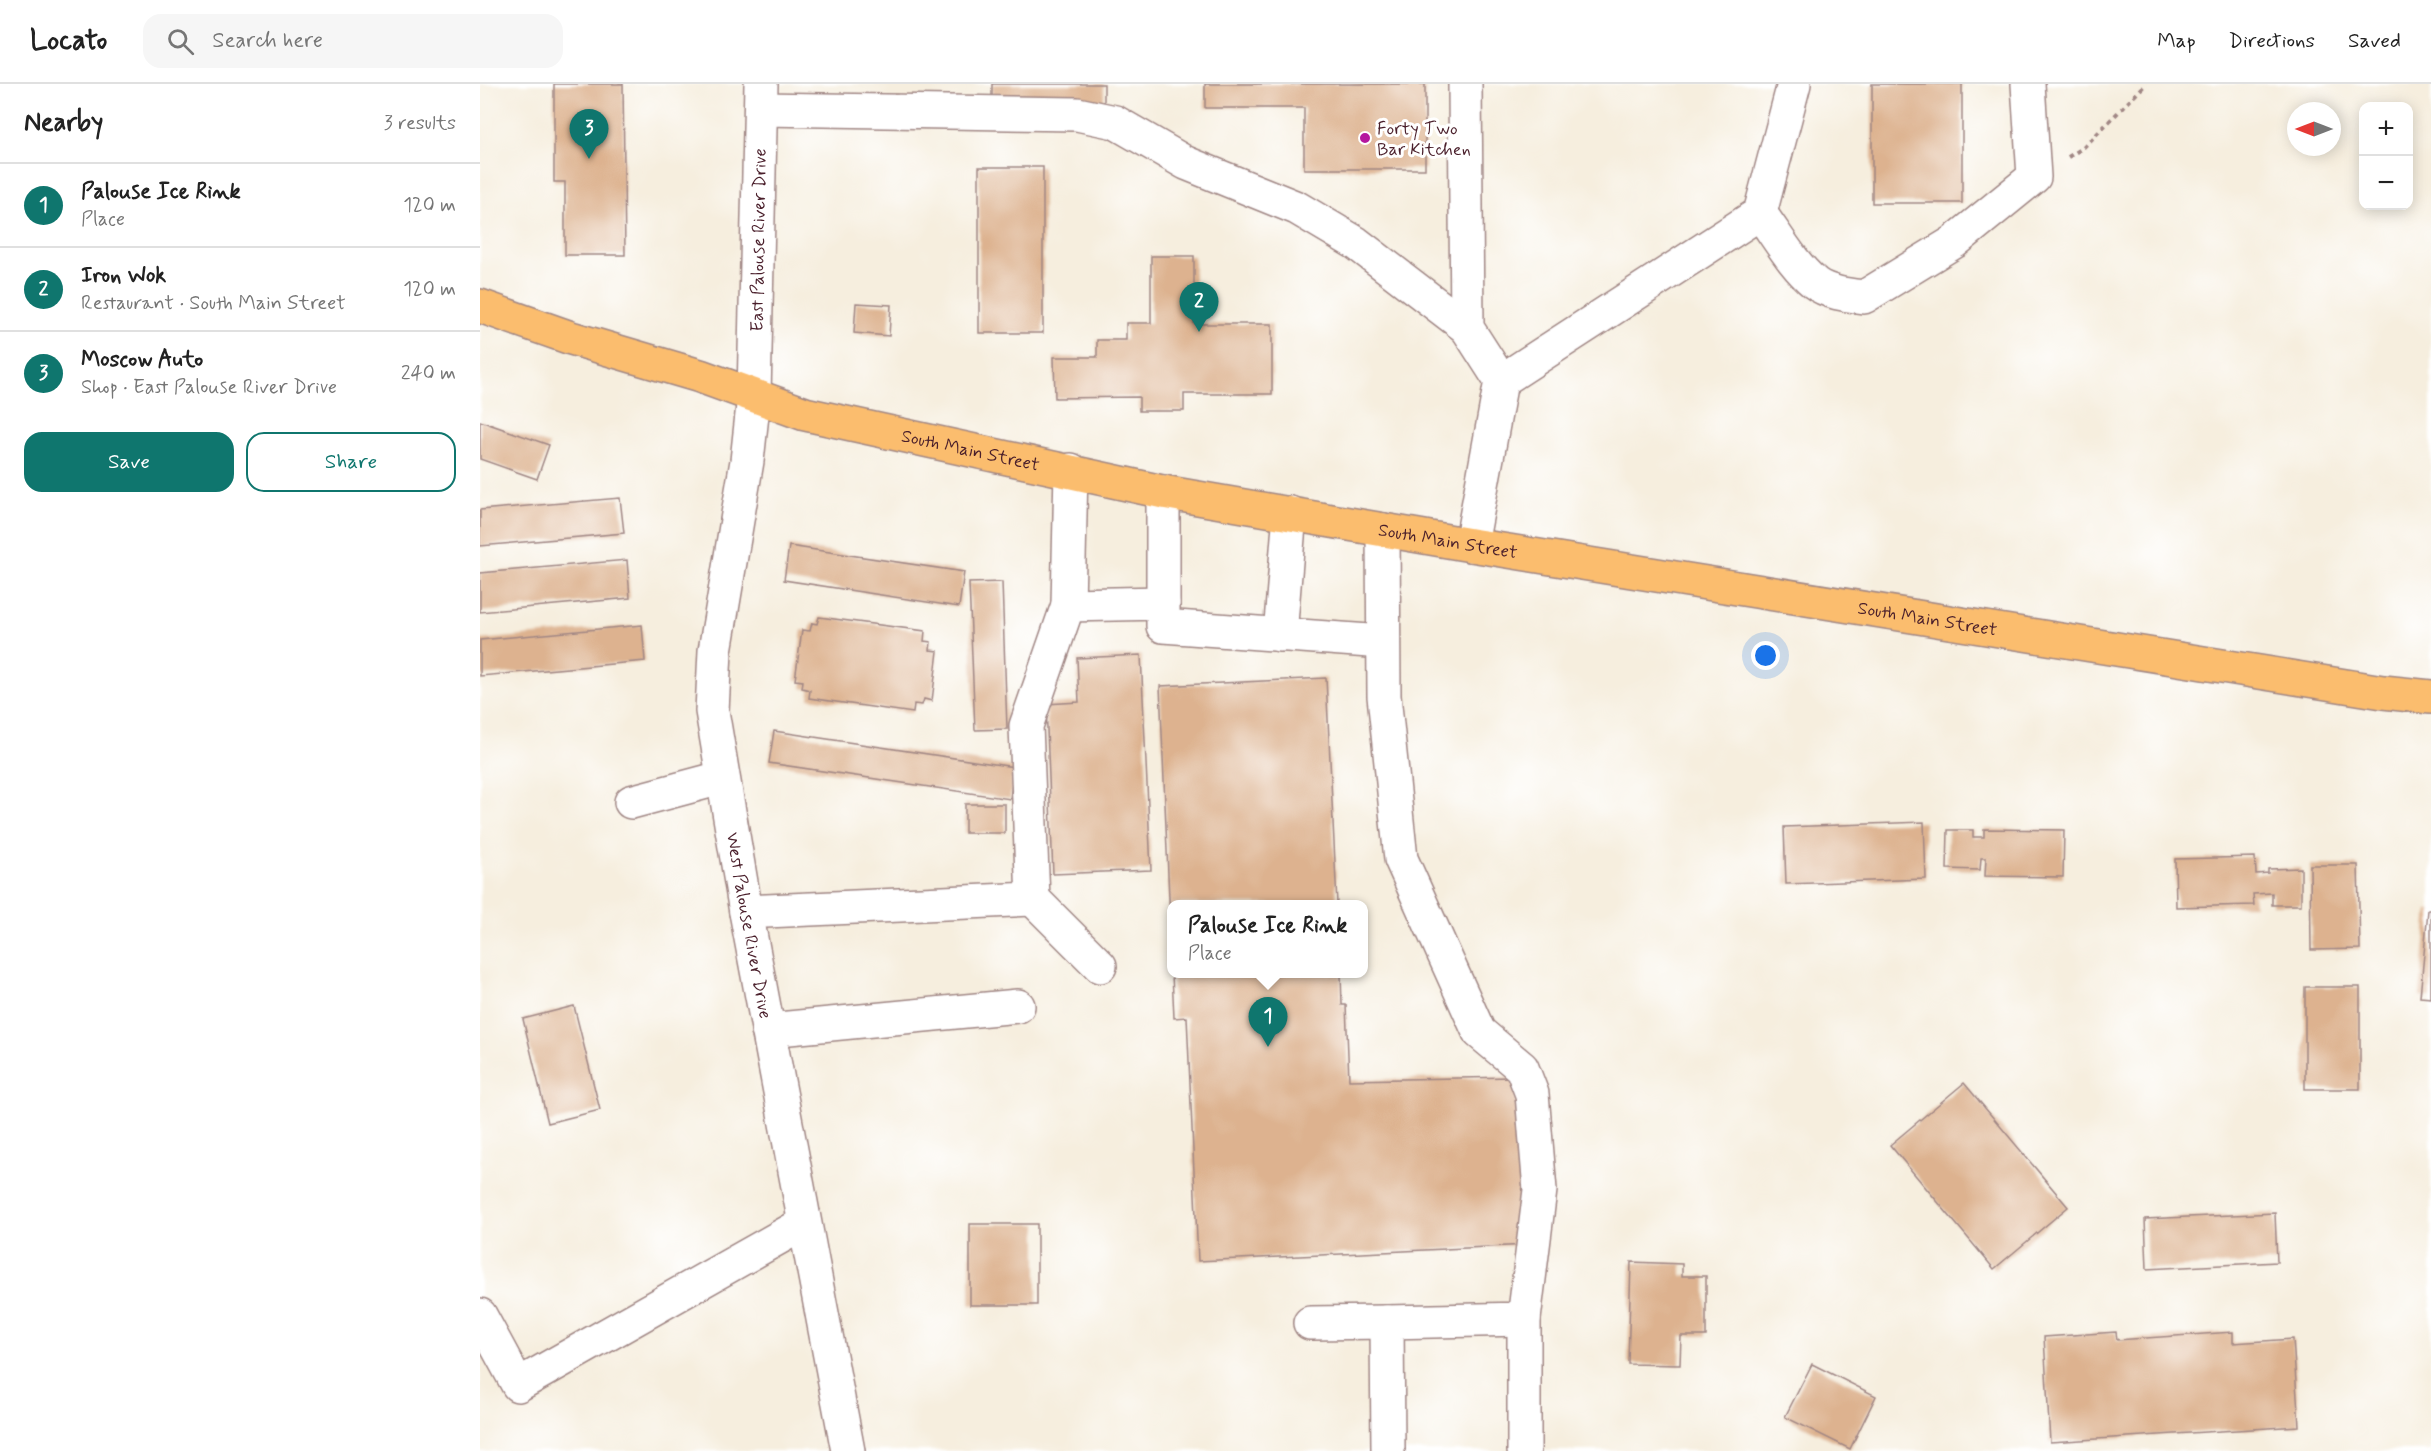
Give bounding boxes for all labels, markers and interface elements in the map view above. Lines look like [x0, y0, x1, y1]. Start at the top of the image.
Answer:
search box [143, 14, 563, 68]
text: Locato [30, 23, 107, 60]
icon: search [164, 25, 197, 58]
text: Search here [212, 27, 323, 55]
text: Map [2157, 27, 2196, 55]
text: Directions [2229, 27, 2315, 55]
text: Saved [2348, 27, 2401, 55]
north arrow [2287, 102, 2341, 156]
map controls [2359, 102, 2413, 210]
button: + [2359, 102, 2413, 156]
text: Nearby [24, 106, 103, 140]
text: 3 results [384, 110, 456, 137]
pin: 3 [570, 110, 608, 159]
place label: Forty Two Bar Kitchen [1377, 117, 1471, 162]
marker: Forty Two Bar Kitchen [1358, 131, 1372, 145]
street label: East Palouse River Drive [745, 148, 773, 332]
button: − [2359, 156, 2413, 210]
text: Palouse Ice Rink [81, 178, 241, 206]
text: 1 [39, 192, 48, 219]
text: 120 m [403, 192, 456, 219]
text: Place [81, 206, 125, 233]
text: Iron Wok [81, 262, 166, 290]
text: 2 [39, 276, 48, 303]
text: 120 m [403, 276, 456, 303]
pin: 2 [1180, 282, 1218, 332]
text: Restaurant · South Main Street [81, 290, 346, 317]
text: Moscow Auto [81, 346, 203, 374]
text: 3 [39, 360, 48, 387]
text: 240 m [401, 360, 456, 387]
text: Shop · East Palouse River Drive [81, 374, 337, 401]
street label: South Main Street [899, 424, 1042, 478]
button: Save [24, 432, 234, 492]
button: Share [246, 432, 456, 492]
street label: South Main Street [1376, 518, 1519, 565]
street label: South Main Street [1856, 597, 1999, 643]
your location [1751, 641, 1780, 670]
street label: West Palouse River Drive [720, 831, 777, 1021]
popup [1167, 900, 1368, 978]
text: Palouse Ice Rink [1188, 912, 1347, 940]
text: Place [1188, 940, 1232, 967]
pin: 1 [1248, 998, 1288, 1047]

